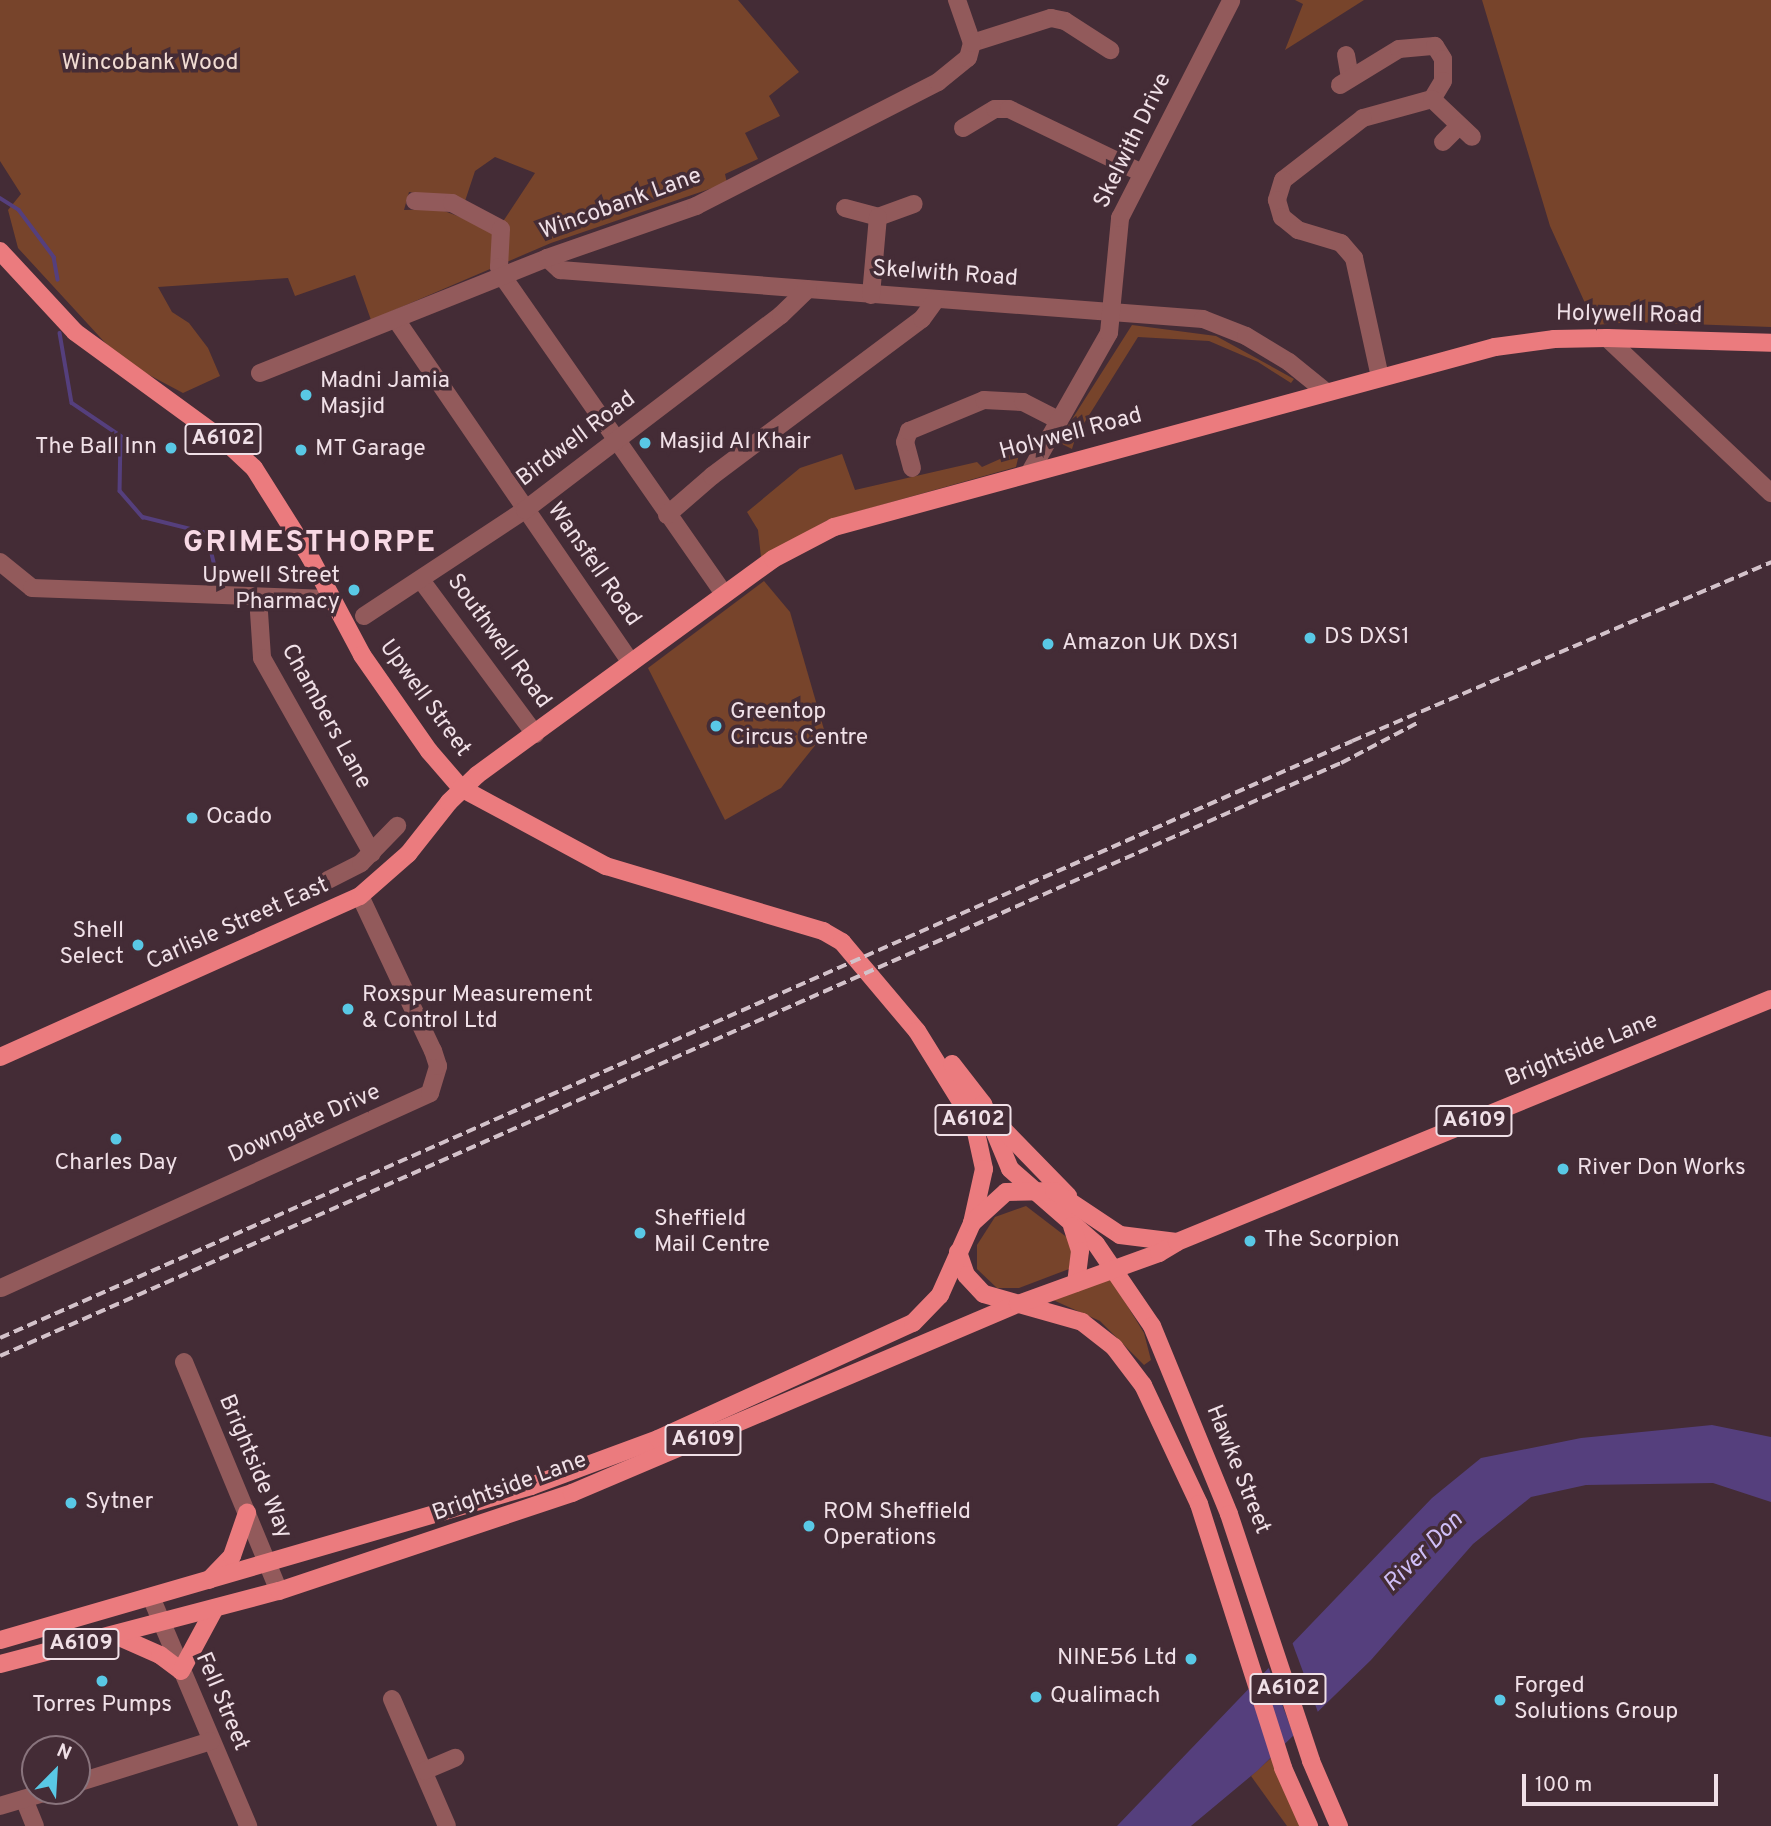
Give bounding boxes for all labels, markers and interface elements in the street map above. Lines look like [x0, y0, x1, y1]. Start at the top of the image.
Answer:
park label: Wincobank Wood [61, 50, 239, 78]
street label: Skelwith Drive [1089, 69, 1179, 213]
street label: Wincobank Lane [536, 163, 706, 247]
street label: Skelwith Road [871, 256, 1019, 294]
street label: Holywell Road [1556, 301, 1702, 331]
place label: Madni Jamia Masjid [320, 368, 450, 422]
street label: Birdwell Road [512, 386, 642, 494]
marker: Madni Jamia Masjid [298, 387, 314, 403]
street label: Holywell Road [997, 403, 1145, 467]
road number: A6102 [183, 422, 263, 457]
place label: Masjid Al Khair [659, 429, 812, 457]
place label: The Ball Inn [35, 434, 157, 462]
marker: Masjid Al Khair [637, 435, 653, 451]
place label: MT Garage [315, 436, 427, 464]
marker: The Ball Inn [163, 440, 179, 456]
marker: MT Garage [293, 442, 309, 458]
street label: Wansfell Road [540, 498, 646, 632]
district label: GRIMESTHORPE [184, 526, 436, 562]
place label: Upwell Street Pharmacy [202, 563, 340, 617]
street label: Southwell Road [440, 569, 556, 715]
marker: Upwell Street Pharmacy [346, 582, 362, 598]
place label: DS DXS1 [1324, 624, 1410, 652]
place label: Amazon UK DXS1 [1062, 630, 1239, 658]
marker: DS DXS1 [1302, 630, 1318, 646]
street label: Upwell Street [372, 635, 476, 763]
marker: Amazon UK DXS1 [1040, 636, 1056, 652]
street label: Chambers Lane [274, 640, 376, 794]
place label: Greentop Circus Centre [730, 699, 868, 753]
marker: Greentop Circus Centre [708, 718, 724, 734]
place label: Ocado [206, 804, 272, 832]
marker: Ocado [184, 810, 200, 826]
street label: Carlisle Street East [143, 872, 333, 978]
place label: Shell Select [59, 918, 124, 972]
marker: Shell Select [130, 937, 146, 953]
place label: Roxspur Measurement & Control Ltd [362, 982, 593, 1036]
marker: Roxspur Measurement & Control Ltd [340, 1001, 356, 1017]
street label: Brightside Lane [1502, 1008, 1662, 1094]
street label: Downgate Drive [225, 1079, 385, 1171]
road number: A6102 [933, 1102, 1013, 1138]
road number: A6109 [1434, 1104, 1514, 1138]
marker: Charles Day [108, 1131, 124, 1147]
place label: Charles Day [54, 1150, 178, 1178]
place label: River Don Works [1577, 1155, 1746, 1183]
marker: River Don Works [1555, 1161, 1571, 1177]
place label: Sheffield Mail Centre [654, 1206, 770, 1260]
marker: Sheffield Mail Centre [632, 1225, 648, 1241]
place label: The Scorpion [1264, 1227, 1400, 1255]
marker: The Scorpion [1242, 1233, 1258, 1249]
street label: Brightside Way [211, 1391, 297, 1543]
street label: Hawke Street [1199, 1402, 1275, 1538]
road number: A6109 [663, 1422, 743, 1458]
street label: Brightside Lane [429, 1447, 591, 1529]
place label: Sytner [85, 1489, 153, 1517]
marker: Sytner [63, 1495, 79, 1511]
place label: ROM Sheffield Operations [823, 1499, 971, 1553]
water label: River Don [1378, 1507, 1470, 1599]
marker: ROM Sheffield Operations [801, 1518, 817, 1534]
road number: A6109 [41, 1626, 121, 1662]
place label: NINE56 Ltd [1057, 1645, 1177, 1673]
street label: Fell Street [188, 1649, 254, 1755]
marker: NINE56 Ltd [1183, 1651, 1199, 1667]
road number: A6102 [1248, 1672, 1328, 1706]
marker: Torres Pumps [94, 1673, 110, 1689]
place label: Forged Solutions Group [1514, 1673, 1678, 1727]
place label: Qualimach [1050, 1683, 1160, 1711]
marker: Qualimach [1028, 1689, 1044, 1705]
place label: Torres Pumps [32, 1692, 172, 1720]
marker: Forged Solutions Group [1492, 1692, 1508, 1708]
north arrow [21, 1735, 91, 1805]
text: N [53, 1739, 75, 1766]
scale bar [1526, 1759, 1722, 1803]
text: 100 m [1535, 1772, 1592, 1799]

